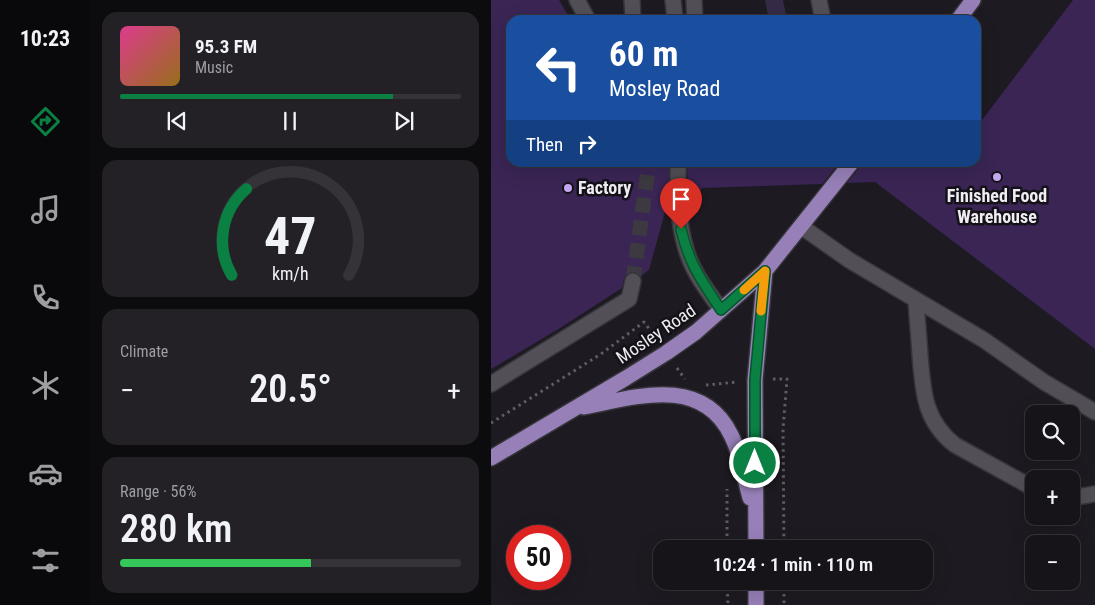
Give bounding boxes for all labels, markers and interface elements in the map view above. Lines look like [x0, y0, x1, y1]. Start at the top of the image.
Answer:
text: 10:23 [20, 26, 70, 51]
text: 60 m [609, 34, 678, 75]
text: 95.3 FM [195, 35, 257, 58]
icon: left [526, 35, 591, 100]
text: Music [195, 58, 233, 77]
text: Mosley Road [609, 76, 720, 101]
icon: directions [28, 104, 63, 139]
icon: previous [163, 107, 191, 135]
icon: pause [276, 107, 304, 135]
icon: next [390, 107, 418, 135]
icon: right [573, 130, 601, 158]
text: Then [526, 133, 563, 156]
marker: Finished Food Warehouse [991, 171, 1003, 183]
place label: Factory [578, 177, 631, 198]
pin [660, 178, 702, 229]
marker: Factory [562, 182, 574, 194]
icon: arrive [667, 185, 695, 213]
place label: Finished Food Warehouse [947, 185, 1047, 227]
icon: music [28, 192, 63, 227]
text: 47 [264, 206, 317, 267]
text: km/h [272, 263, 309, 284]
icon: phone [28, 280, 63, 315]
street label: Mosley Road [612, 299, 699, 368]
text: Climate [120, 342, 168, 361]
text: 20.5° [249, 367, 332, 411]
icon: climate [28, 368, 63, 403]
text: − [120, 374, 134, 407]
text: + [447, 374, 461, 407]
map controls [1025, 405, 1080, 590]
button: search [1025, 405, 1080, 460]
position arrow [728, 436, 780, 488]
icon: car [28, 456, 63, 491]
button: + [1025, 470, 1080, 525]
text: Range · 56% [120, 482, 196, 501]
text: 280 km [120, 507, 232, 551]
speed limit sign: 50 [506, 525, 571, 590]
button: − [1025, 535, 1080, 590]
icon: filters [28, 543, 63, 578]
text: 10:24 · 1 min · 110 m [713, 553, 873, 576]

